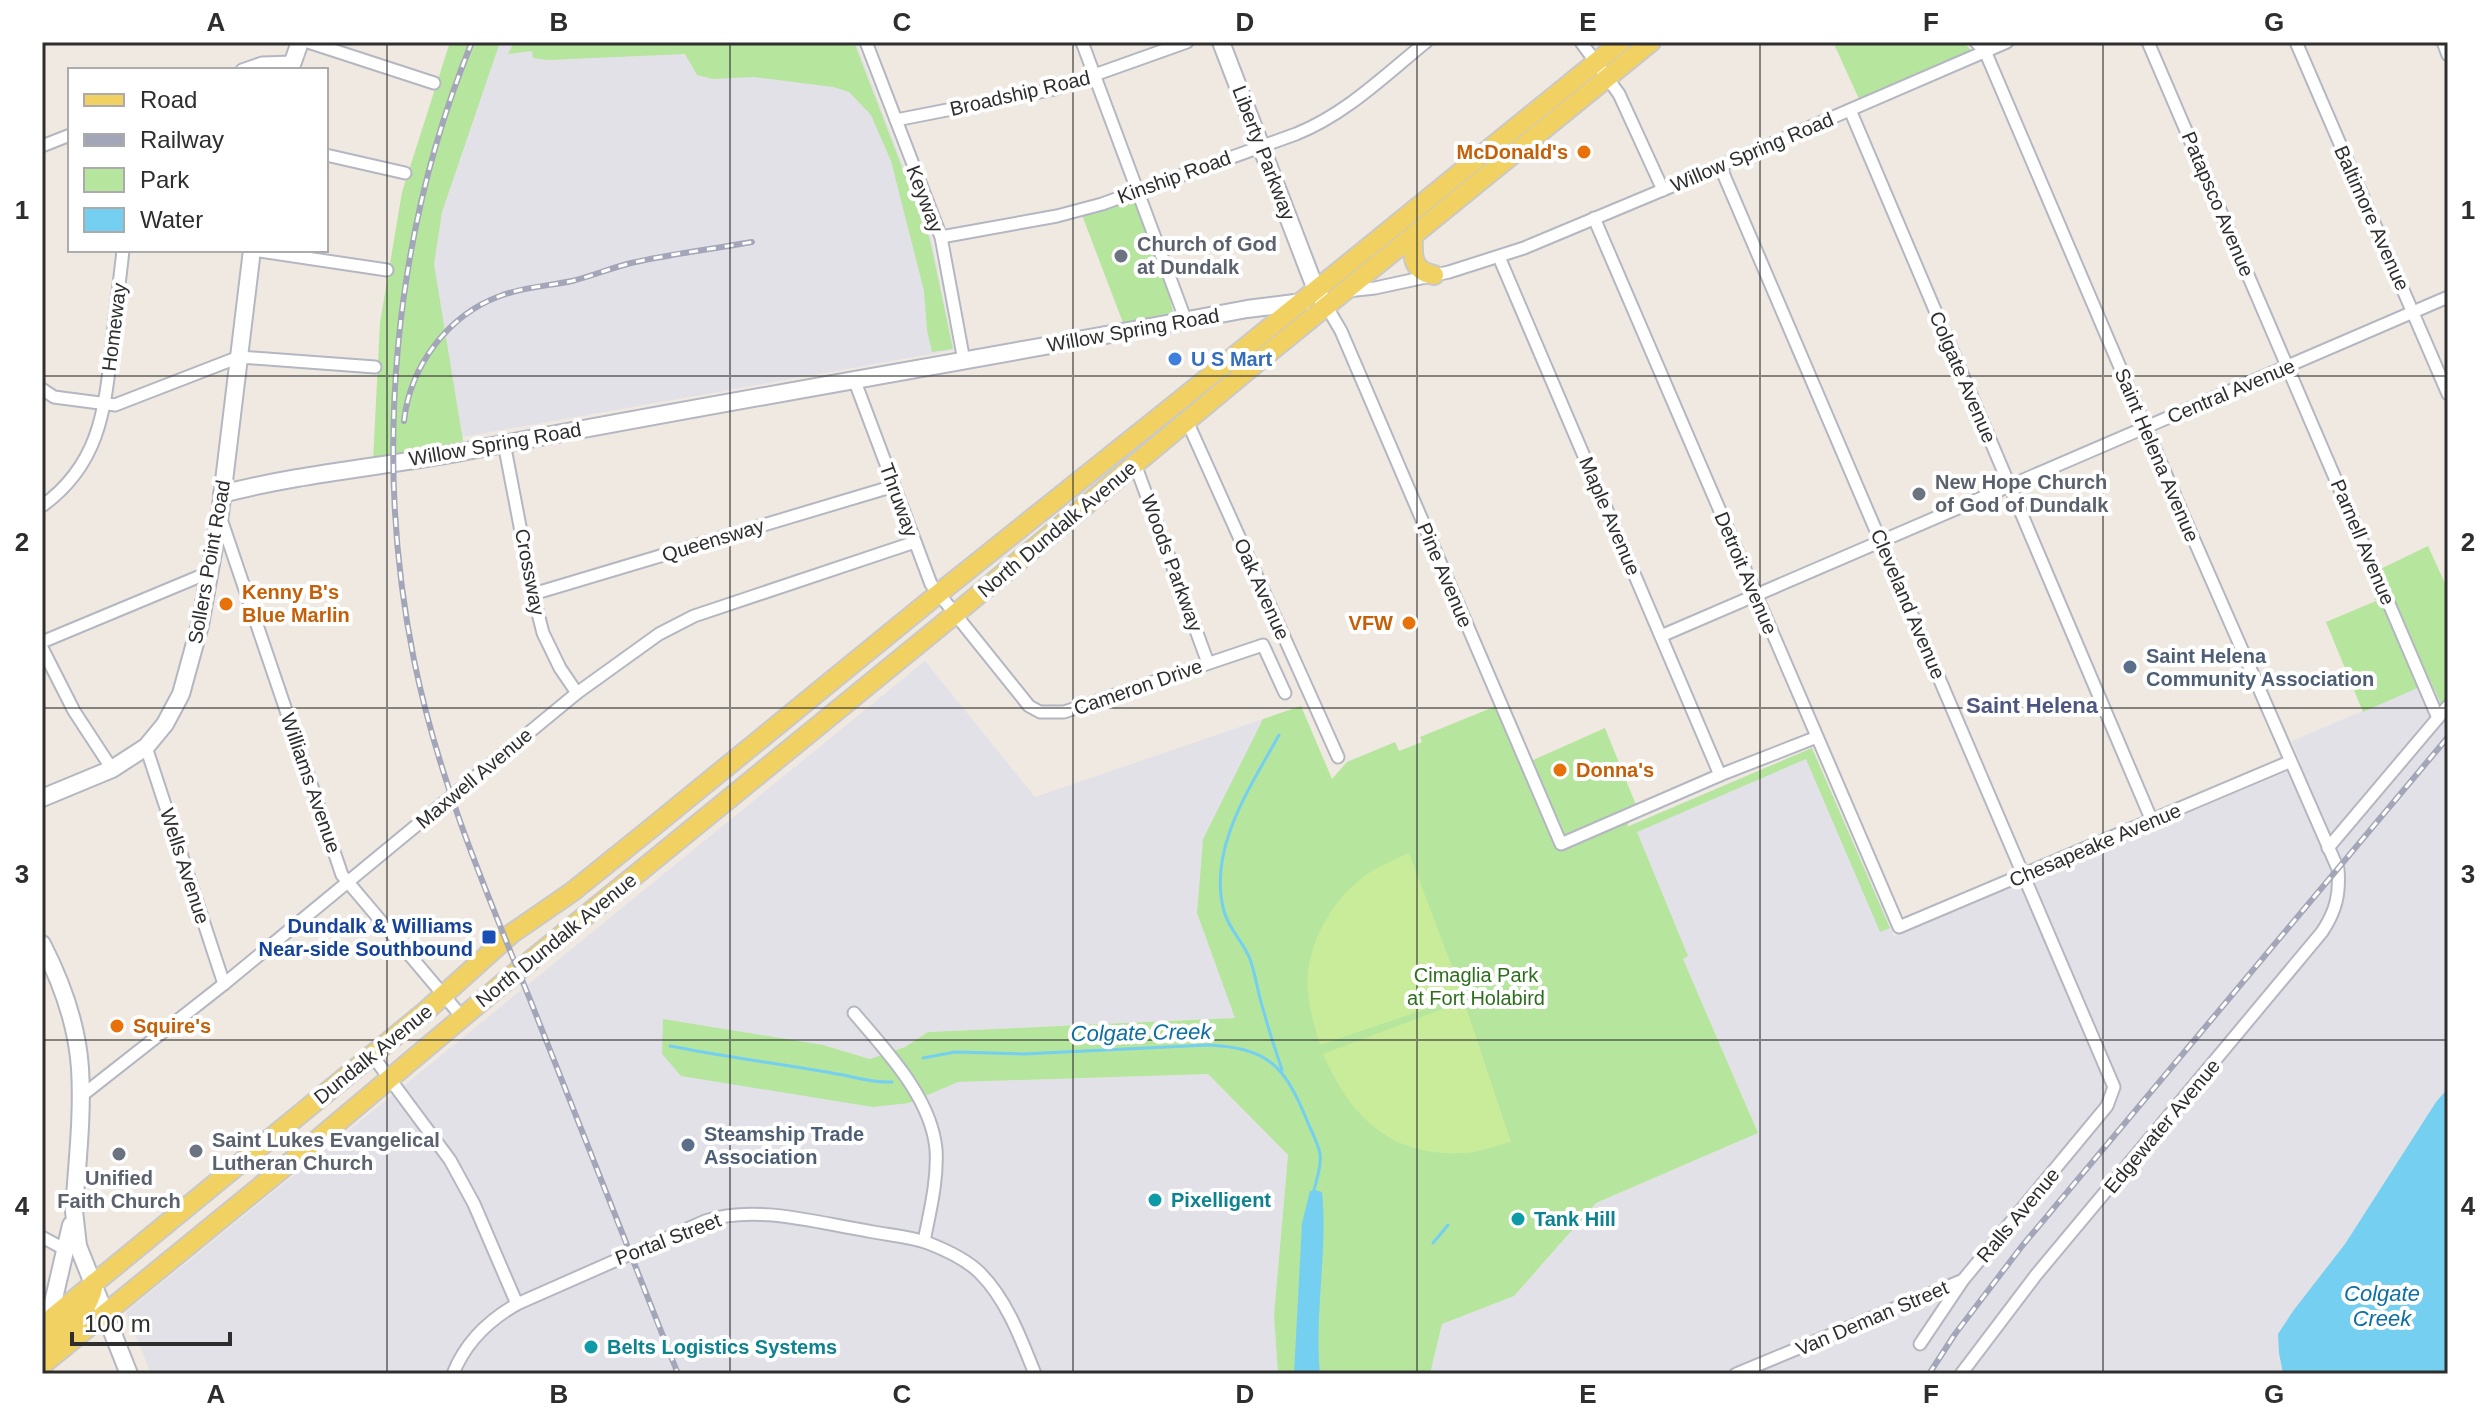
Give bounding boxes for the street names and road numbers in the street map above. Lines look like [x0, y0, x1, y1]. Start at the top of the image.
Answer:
street label: Broadship Road [948, 66, 1092, 120]
street label: Liberty Parkway [1228, 83, 1300, 223]
street label: Willow Spring Road [1667, 108, 1837, 196]
street label: Patapsco Avenue [2178, 128, 2258, 280]
street label: Baltimore Avenue [2330, 142, 2414, 294]
street label: Kinship Road [1114, 146, 1234, 208]
street label: Keyway [902, 162, 948, 236]
street label: Homeway [98, 282, 130, 372]
street label: Willow Spring Road [1045, 304, 1221, 356]
street label: Colgate Avenue [1925, 308, 2001, 446]
street label: Central Avenue [2164, 354, 2298, 428]
street label: Saint Helena Avenue [2110, 365, 2204, 545]
street label: Willow Spring Road [407, 418, 583, 470]
street label: Maple Avenue [1575, 454, 1645, 578]
street label: North Dundalk Avenue [973, 456, 1141, 602]
street label: Thruway [876, 460, 922, 540]
street label: Parnell Avenue [2327, 476, 2399, 608]
street label: Sollers Point Road [184, 479, 234, 645]
street label: Woods Parkway [1137, 492, 1207, 634]
street label: Detroit Avenue [1710, 508, 1782, 638]
street label: Queensway [659, 514, 767, 566]
street label: Pine Avenue [1413, 519, 1477, 631]
street label: Cleveland Avenue [1866, 526, 1950, 682]
street label: Crossway [511, 527, 549, 617]
street label: Oak Avenue [1230, 535, 1294, 643]
street label: Cameron Drive [1071, 655, 1205, 719]
street label: Williams Avenue [277, 710, 345, 856]
street label: Maxwell Avenue [412, 723, 536, 833]
street label: Chesapeake Avenue [2006, 799, 2184, 891]
street label: Wells Avenue [156, 805, 214, 927]
street label: North Dundalk Avenue [471, 869, 641, 1011]
street label: Dundalk Avenue [310, 1000, 436, 1108]
street label: Edgewater Avenue [2100, 1055, 2224, 1197]
street label: Ralls Avenue [1972, 1163, 2064, 1267]
street label: Portal Street [612, 1209, 724, 1269]
street label: Van Deman Street [1793, 1276, 1952, 1360]

